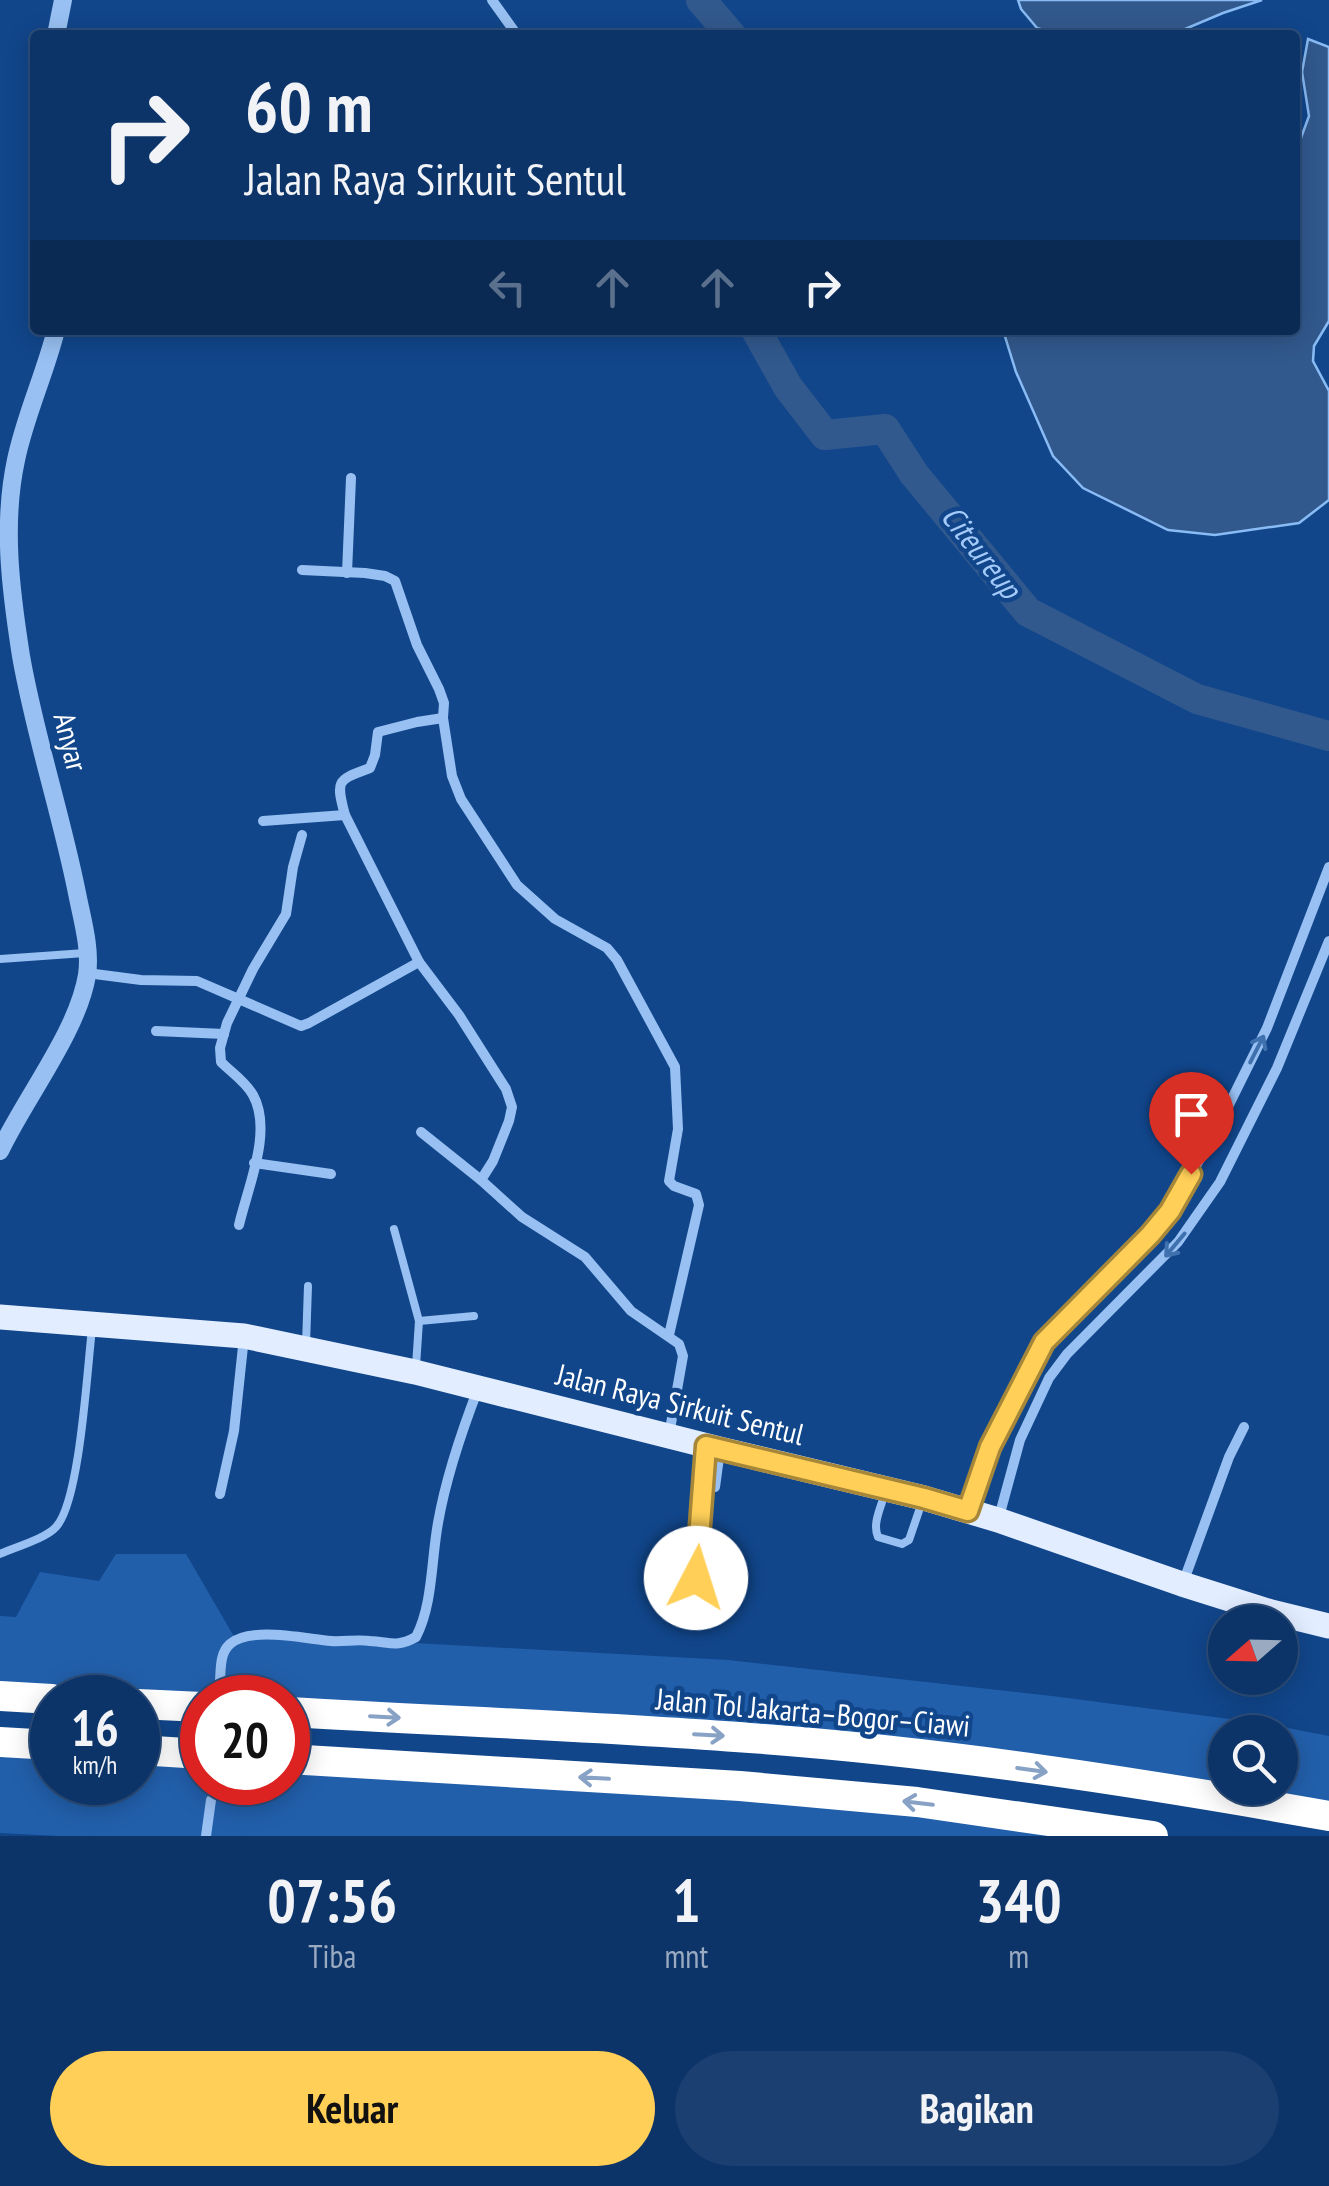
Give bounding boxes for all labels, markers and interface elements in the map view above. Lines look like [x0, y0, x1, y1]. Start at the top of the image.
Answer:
text: 60 m [245, 61, 373, 151]
icon: right [80, 70, 210, 200]
text: Jalan Raya Sirkuit Sentul [245, 149, 626, 207]
icon: left [480, 260, 535, 315]
icon: ahead [585, 260, 640, 315]
icon: ahead [690, 260, 745, 315]
icon: right [795, 260, 850, 315]
water label: Citeureup [932, 496, 1033, 608]
street label: Anyar [45, 708, 98, 776]
one-way arrow [1248, 1034, 1267, 1064]
pin [1149, 1072, 1234, 1175]
icon: arrive [1164, 1087, 1219, 1142]
one-way arrow [1164, 1232, 1186, 1258]
street label: Jalan Raya Sirkuit Sentul [552, 1354, 808, 1453]
position arrow [644, 1526, 748, 1630]
north arrow [1208, 1605, 1298, 1695]
map controls [1208, 1605, 1298, 1805]
speed limit sign: 20 [180, 1675, 310, 1805]
street label: Jalan Tol Jakarta–Bogor–Ciawi [653, 1678, 972, 1745]
text: 16 [71, 1695, 119, 1760]
one-way arrow [368, 1708, 400, 1727]
button: search [1208, 1715, 1298, 1805]
one-way arrow [693, 1726, 725, 1745]
text: km/h [73, 1749, 117, 1781]
one-way arrow [1016, 1761, 1048, 1780]
one-way arrow [578, 1768, 610, 1787]
one-way arrow [902, 1793, 935, 1812]
text: 07:56 [267, 1861, 397, 1939]
text: 1 [672, 1861, 701, 1939]
text: 340 [976, 1861, 1062, 1939]
text: Tiba [308, 1935, 356, 1977]
text: mnt [665, 1935, 708, 1977]
text: m [1008, 1935, 1029, 1977]
button: Keluar [50, 2051, 655, 2166]
button: Bagikan [675, 2051, 1279, 2166]

